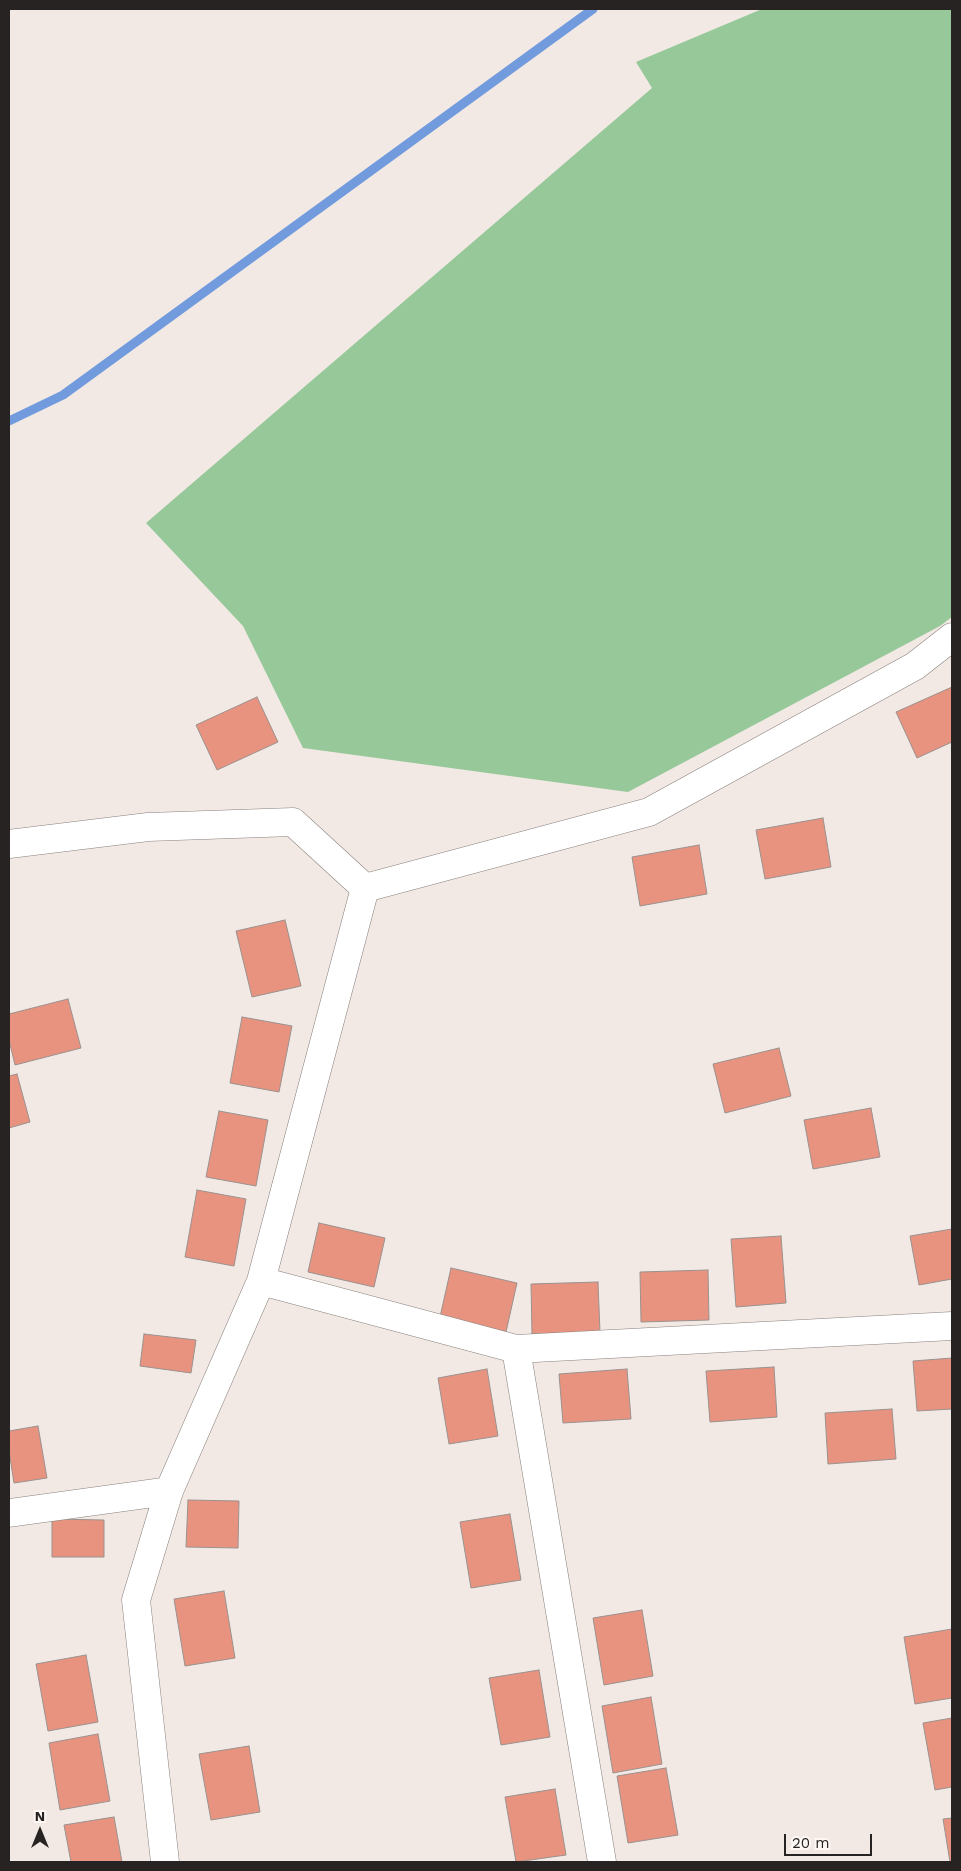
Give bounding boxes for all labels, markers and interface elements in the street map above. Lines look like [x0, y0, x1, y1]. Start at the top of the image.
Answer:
north arrow [15, 1806, 65, 1856]
text: N [35, 1808, 45, 1824]
scale bar [786, 1824, 874, 1856]
text: 20 m [792, 1834, 830, 1852]

